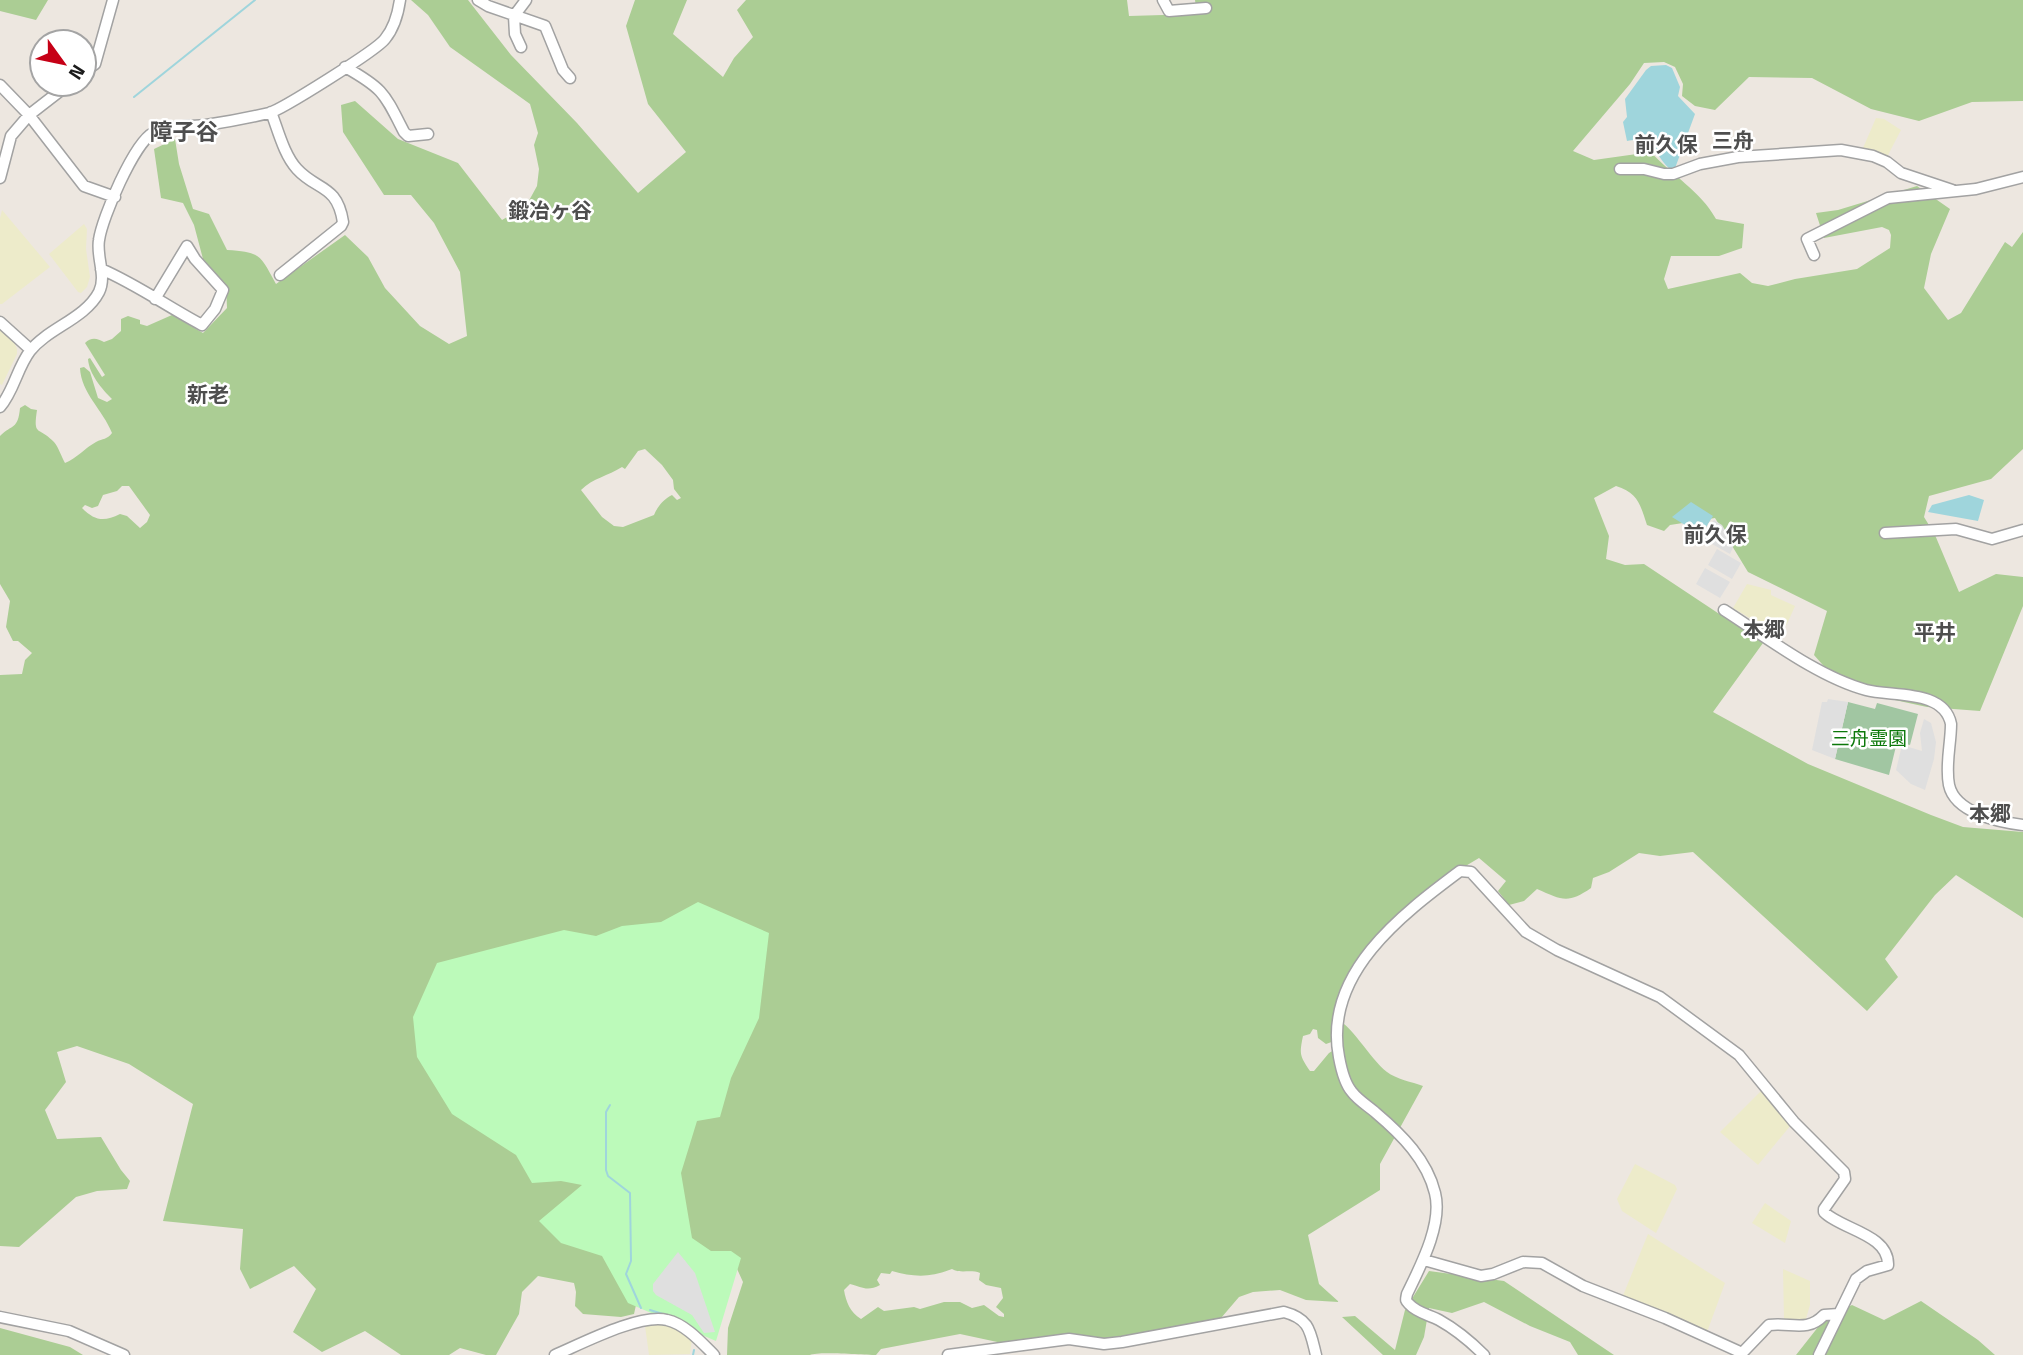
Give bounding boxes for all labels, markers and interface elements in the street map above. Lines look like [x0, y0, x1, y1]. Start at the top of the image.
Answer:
north arrow [28, 28, 98, 98]
text: N [62, 59, 93, 86]
district label: 障子谷 [150, 114, 219, 149]
district label: 三舟 [1712, 124, 1754, 156]
district label: 前久保 [1635, 128, 1698, 160]
district label: 鍛冶ヶ谷 [508, 194, 592, 226]
district label: 新老 [187, 378, 229, 410]
district label: 前久保 [1684, 518, 1747, 550]
district label: 本郷 [1743, 613, 1785, 645]
district label: 平井 [1914, 616, 1956, 648]
park label: 三舟霊園 [1831, 723, 1907, 752]
district label: 本郷 [1969, 797, 2011, 829]

